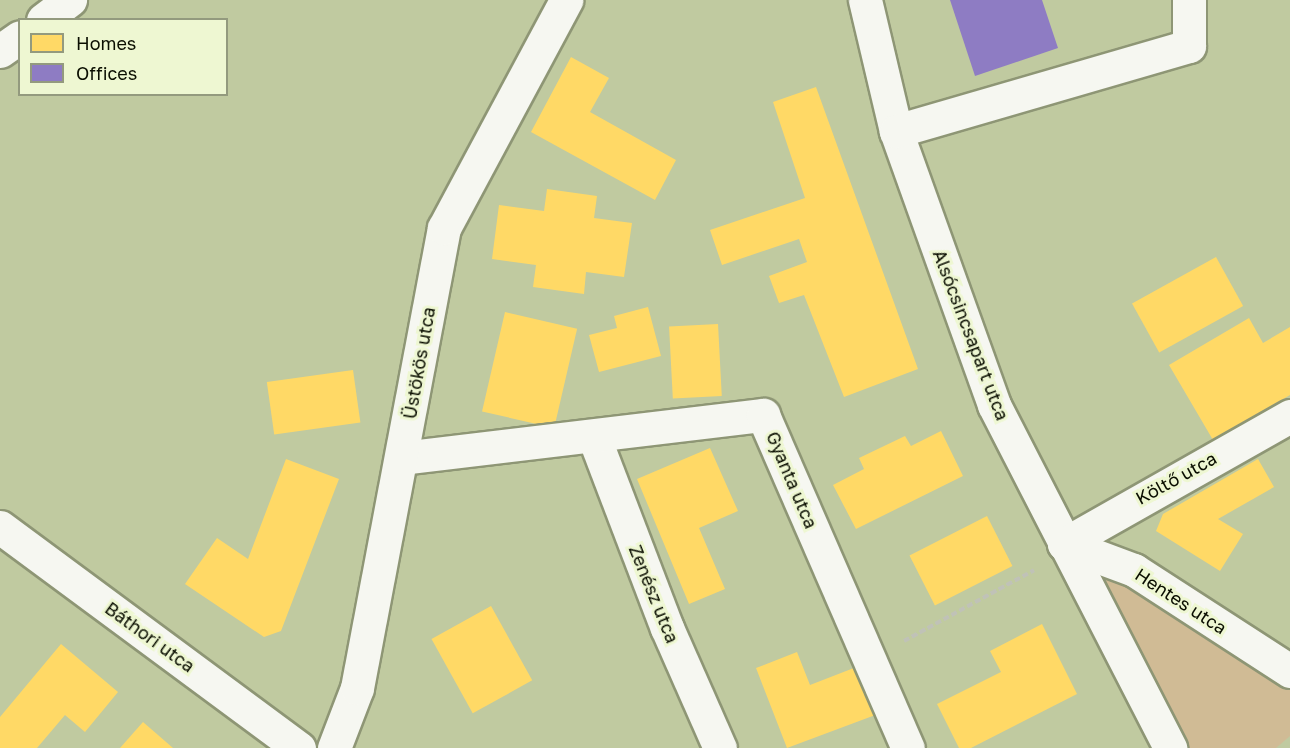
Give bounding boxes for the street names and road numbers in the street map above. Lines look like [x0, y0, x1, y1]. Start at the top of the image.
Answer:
street label: Alsócsincsapart utca [928, 247, 1014, 423]
street label: Üstökös utca [399, 305, 439, 421]
street label: Gyanta utca [762, 428, 822, 532]
street label: Költő utca [1132, 447, 1220, 509]
street label: Zenész utca [625, 542, 683, 646]
street label: Hentes utca [1131, 563, 1231, 639]
street label: Báthori utca [101, 597, 199, 677]

